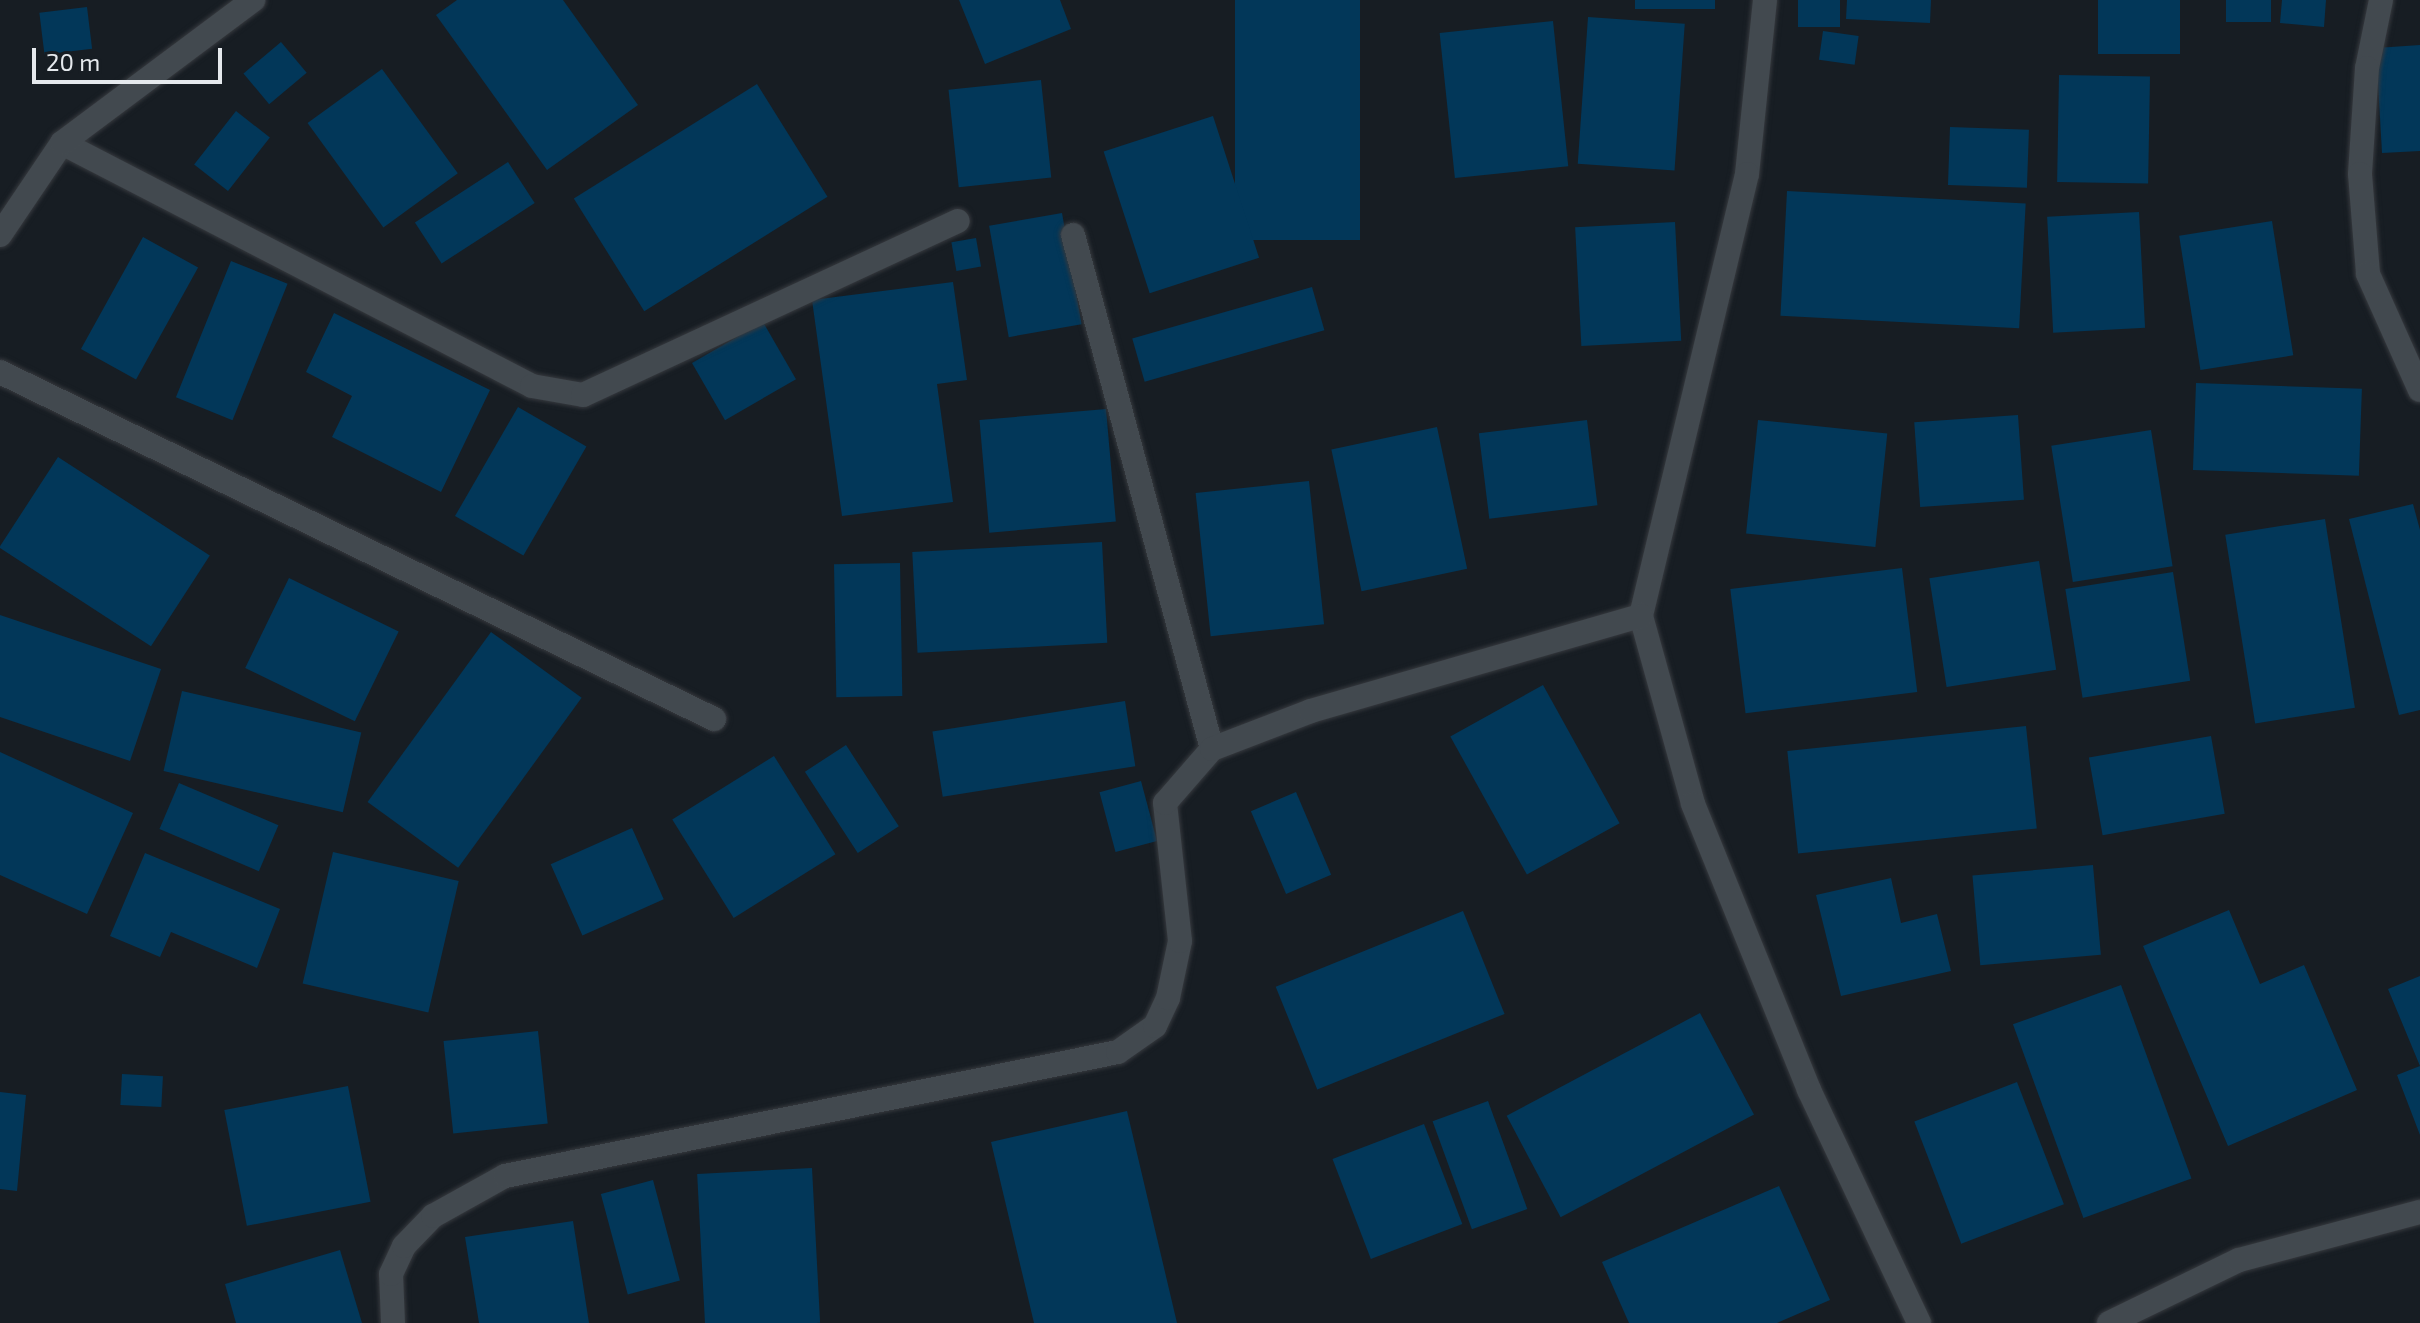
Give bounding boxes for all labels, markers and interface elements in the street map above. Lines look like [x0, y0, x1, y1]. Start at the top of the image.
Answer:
scale bar [36, 32, 226, 82]
text: 20 m [46, 47, 100, 76]

